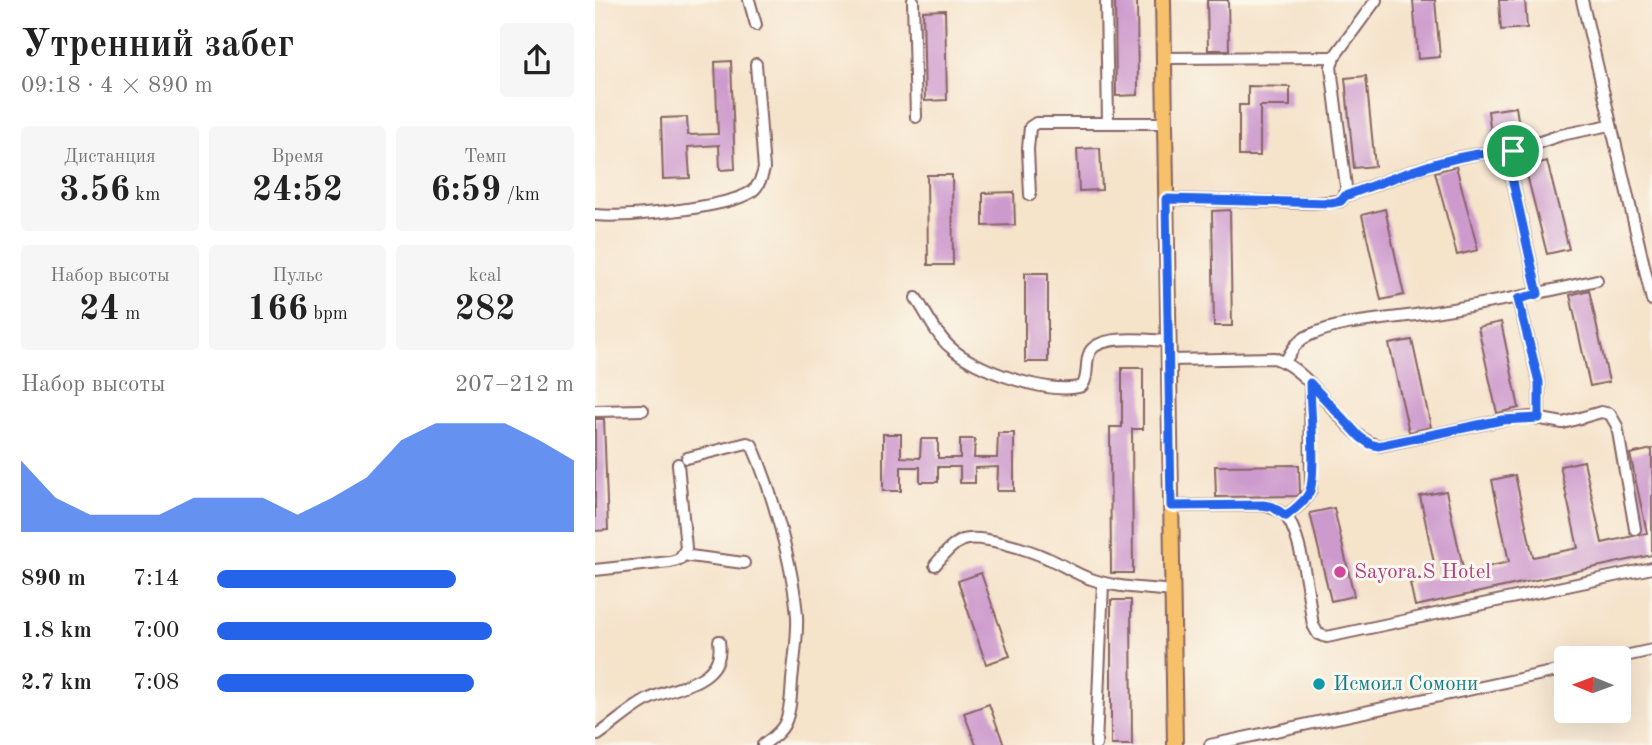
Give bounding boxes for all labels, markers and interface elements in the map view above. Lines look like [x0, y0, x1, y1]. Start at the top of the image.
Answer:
button: share [500, 23, 574, 97]
text: Утренний забег [21, 27, 294, 65]
text: 09:18 · 4 × 890 m [21, 74, 213, 97]
pin [1483, 121, 1543, 181]
icon: arrive [1494, 132, 1532, 170]
text: Дистанция [64, 148, 156, 167]
text: Время [271, 148, 324, 167]
text: Темп [464, 148, 506, 167]
text: 3.56 [59, 173, 130, 208]
text: 24:52 [252, 173, 343, 208]
text: 6:59 [430, 173, 501, 208]
text: km [130, 186, 160, 205]
text: /km [501, 186, 540, 205]
text: Набор высоты [50, 267, 169, 286]
text: Пульс [272, 267, 323, 286]
text: kcal [469, 267, 502, 286]
text: 24 [79, 292, 120, 327]
text: 166 [247, 292, 308, 327]
text: 282 [455, 292, 516, 327]
text: m [120, 305, 140, 324]
text: bpm [308, 305, 348, 324]
text: Набор высоты [21, 373, 165, 396]
text: 207–212 m [455, 373, 574, 396]
place label: Sayora.S Hotel [1354, 562, 1491, 583]
marker: Sayora.S Hotel [1332, 564, 1348, 580]
text: 890 m [21, 567, 86, 590]
text: 7:14 [133, 567, 179, 590]
text: 1.8 km [21, 619, 92, 642]
text: 7:00 [133, 619, 179, 642]
north arrow [1554, 646, 1631, 723]
map controls [1554, 646, 1631, 723]
text: 2.7 km [21, 671, 92, 694]
text: 7:08 [133, 671, 179, 694]
place label: Исмоил Сомони [1333, 674, 1478, 695]
marker: Исмоил Сомони [1311, 676, 1327, 692]

